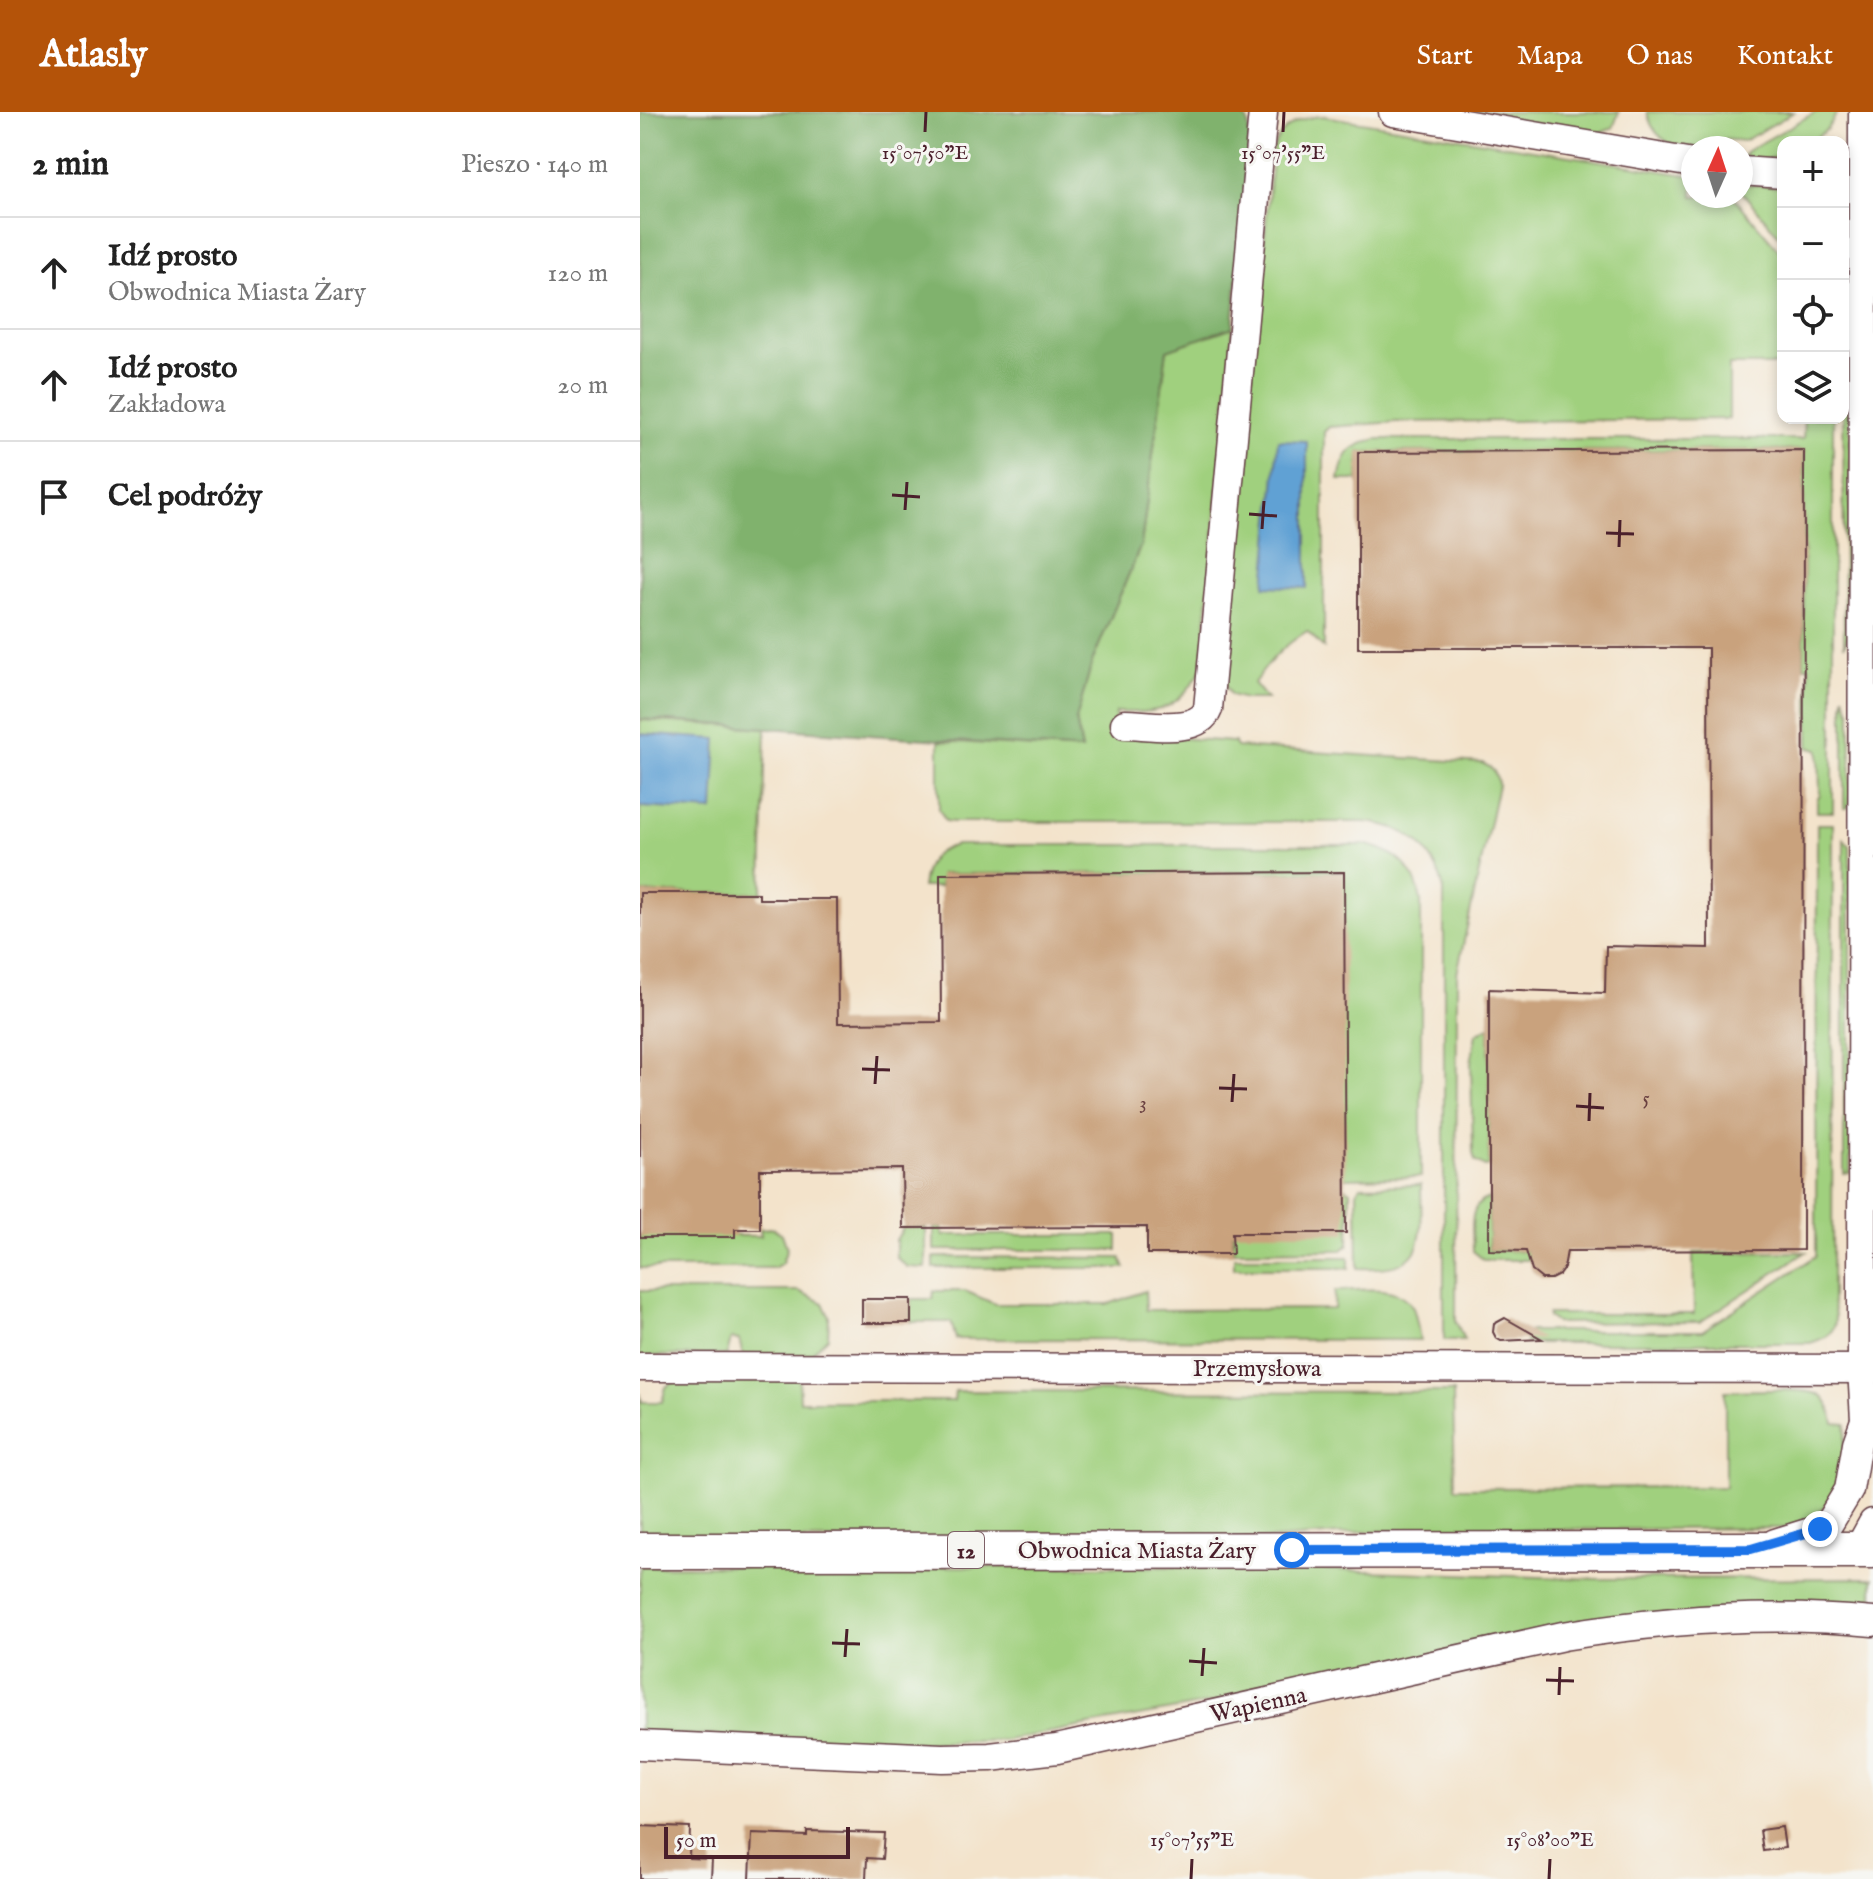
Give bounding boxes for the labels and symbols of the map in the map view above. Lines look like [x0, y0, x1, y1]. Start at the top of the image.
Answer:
north arrow [1681, 136, 1753, 208]
text: 15°07'50"E [882, 141, 968, 166]
text: 15°07'55"E [1241, 141, 1325, 166]
house number: 5 [1642, 1086, 1650, 1111]
house number: 3 [1139, 1091, 1147, 1116]
street label: Przemysłowa [1193, 1354, 1322, 1385]
route end [1802, 1511, 1838, 1547]
road number: 12 [948, 1532, 984, 1568]
route start [1274, 1532, 1310, 1568]
street label: Obwodnica Miasta Żary [1018, 1536, 1256, 1567]
street label: Wapienna [1207, 1680, 1310, 1731]
scale bar [664, 1823, 850, 1859]
text: 15°07'55"E [1150, 1828, 1234, 1853]
text: 15°08'00"E [1506, 1828, 1594, 1853]

